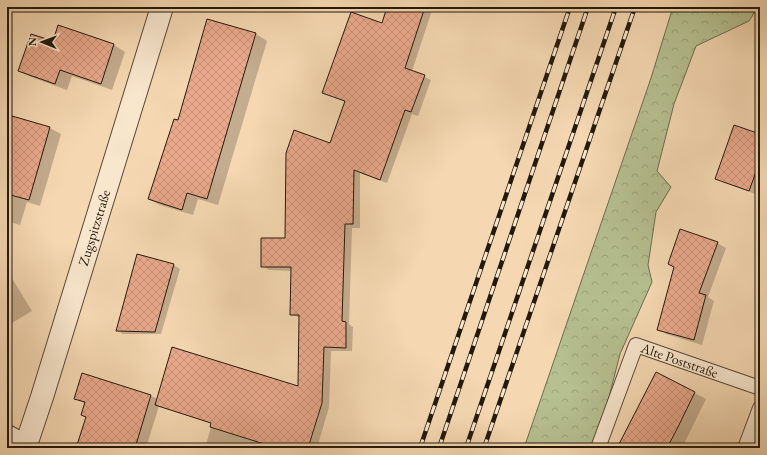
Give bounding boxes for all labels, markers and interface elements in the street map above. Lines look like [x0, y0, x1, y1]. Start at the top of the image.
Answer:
north arrow [22, 22, 62, 62]
text: N [25, 37, 39, 46]
street label: Zugspitzstraße [74, 187, 114, 268]
street label: Alte Poststraße [638, 338, 721, 382]

